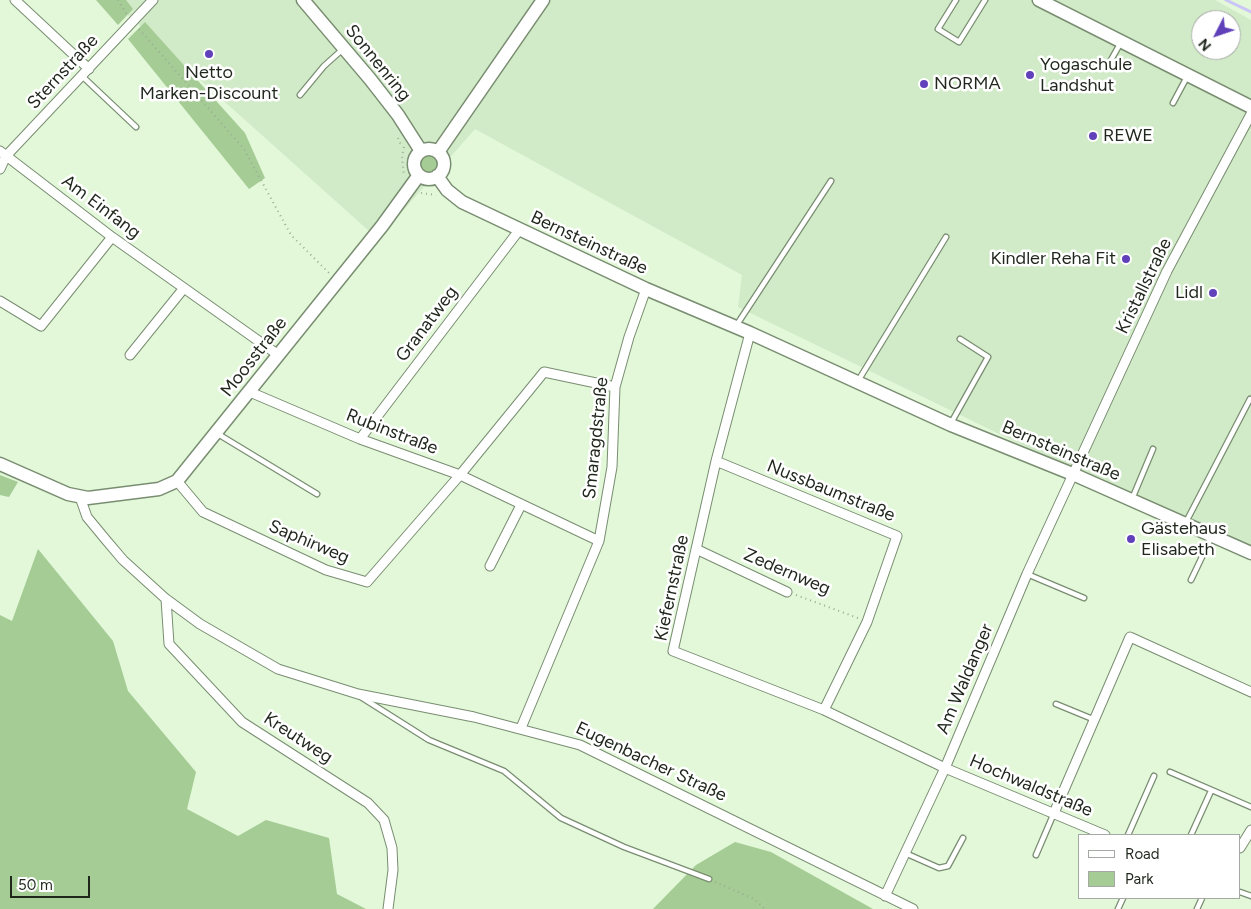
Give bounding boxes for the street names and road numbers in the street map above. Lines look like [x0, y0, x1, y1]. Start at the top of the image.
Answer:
street label: Sonnenring [341, 20, 415, 106]
street label: Sternstraße [23, 30, 103, 114]
street label: Am Einfang [57, 170, 145, 244]
street label: Bernsteinstraße [527, 206, 651, 280]
street label: Kristallstraße [1112, 235, 1176, 337]
street label: Granatweg [392, 282, 462, 366]
street label: Moosstraße [216, 313, 292, 401]
street label: Smaragdstraße [579, 376, 613, 500]
street label: Rubinstraße [343, 405, 441, 459]
street label: Bernsteinstraße [999, 416, 1123, 486]
street label: Nussbaumstraße [764, 455, 898, 527]
street label: Saphirweg [265, 515, 353, 569]
street label: Kiefernstraße [650, 533, 694, 643]
street label: Zedernweg [740, 544, 834, 600]
street label: Am Waldanger [932, 621, 998, 737]
street label: Kreutweg [259, 708, 337, 768]
street label: Eugenbacher Straße [572, 718, 730, 806]
street label: Hochwaldstraße [966, 750, 1096, 822]

